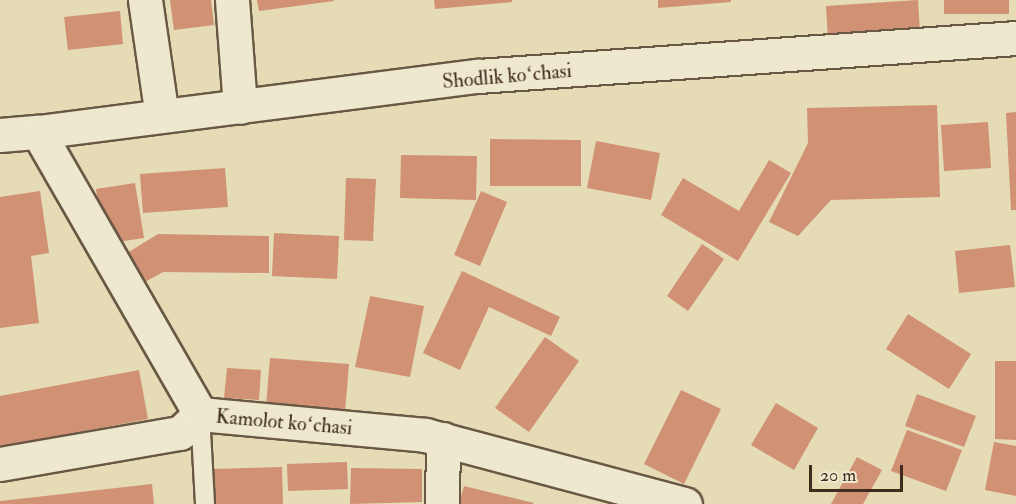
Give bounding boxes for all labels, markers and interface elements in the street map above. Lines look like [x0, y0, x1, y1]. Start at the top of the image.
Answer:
street label: Shodlik koʻchasi [441, 58, 573, 94]
street label: Kamolot koʻchasi [215, 404, 353, 440]
scale bar [812, 453, 906, 491]
text: 20 m [820, 464, 856, 487]

